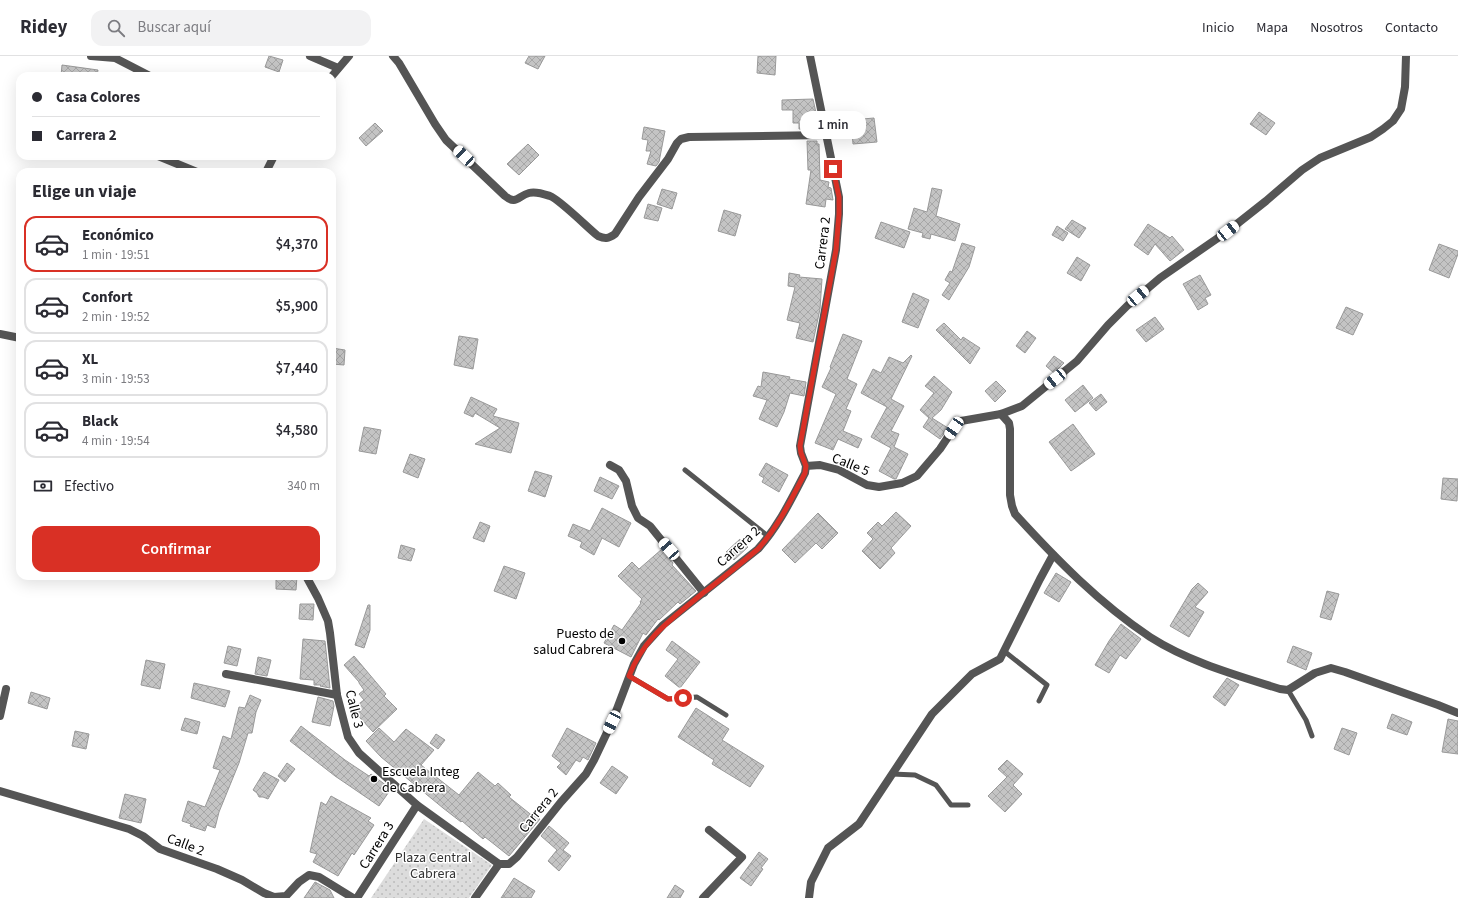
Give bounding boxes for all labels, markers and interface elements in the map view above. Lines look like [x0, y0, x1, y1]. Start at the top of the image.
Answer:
search box [91, 10, 371, 46]
text: Ridey [20, 14, 67, 41]
icon: search [105, 17, 127, 39]
text: Buscar aquí [137, 17, 211, 38]
text: Inicio [1202, 18, 1234, 38]
text: Mapa [1256, 18, 1288, 38]
text: Nosotros [1310, 18, 1363, 38]
text: Contacto [1385, 18, 1438, 38]
text: Casa Colores [56, 87, 140, 108]
callout: 1 min [800, 111, 866, 139]
text: 1 min [818, 116, 848, 134]
text: Carrera 2 [56, 125, 117, 146]
car [451, 143, 477, 169]
route end [824, 160, 842, 178]
text: Elige un viaje [32, 179, 137, 204]
street label: Carrera 2 [810, 216, 836, 271]
car [1215, 219, 1241, 243]
text: Económico [82, 225, 154, 246]
icon: car [34, 226, 70, 262]
text: $4,370 [275, 234, 318, 255]
text: 1 min · 19:51 [82, 246, 150, 264]
car [1125, 284, 1151, 308]
text: Confort [82, 287, 133, 308]
icon: car [34, 288, 70, 324]
text: $5,900 [275, 296, 318, 317]
text: 2 min · 19:52 [82, 308, 150, 326]
text: XL [82, 349, 98, 370]
icon: car [34, 350, 70, 386]
text: $7,440 [275, 358, 318, 379]
car [1042, 367, 1068, 391]
text: 3 min · 19:53 [82, 370, 150, 388]
text: Black [82, 411, 119, 432]
icon: car [34, 412, 70, 448]
car [942, 415, 966, 441]
text: $4,580 [275, 420, 318, 441]
text: 4 min · 19:54 [82, 432, 150, 450]
street label: Calle 5 [829, 448, 872, 481]
icon: cash [32, 475, 54, 497]
text: Efectivo [64, 476, 114, 497]
text: 340 m [287, 477, 320, 495]
street label: Carrera 2 [712, 522, 765, 572]
button: Confirmar [32, 526, 320, 572]
car [657, 536, 681, 562]
place label: Puesto de salud Cabrera [533, 624, 614, 660]
marker: Puesto de salud Cabrera [617, 636, 627, 646]
street label: Calle 3 [340, 688, 368, 731]
route start [674, 689, 692, 707]
car [601, 709, 623, 735]
place label: Escuela Integ de Cabrera [382, 762, 459, 798]
marker: Escuela Integ de Cabrera [369, 774, 379, 784]
street label: Carrera 2 [514, 784, 563, 837]
street label: Carrera 3 [354, 818, 399, 873]
street label: Calle 2 [164, 829, 207, 861]
park label: Plaza Central Cabrera [395, 848, 472, 884]

